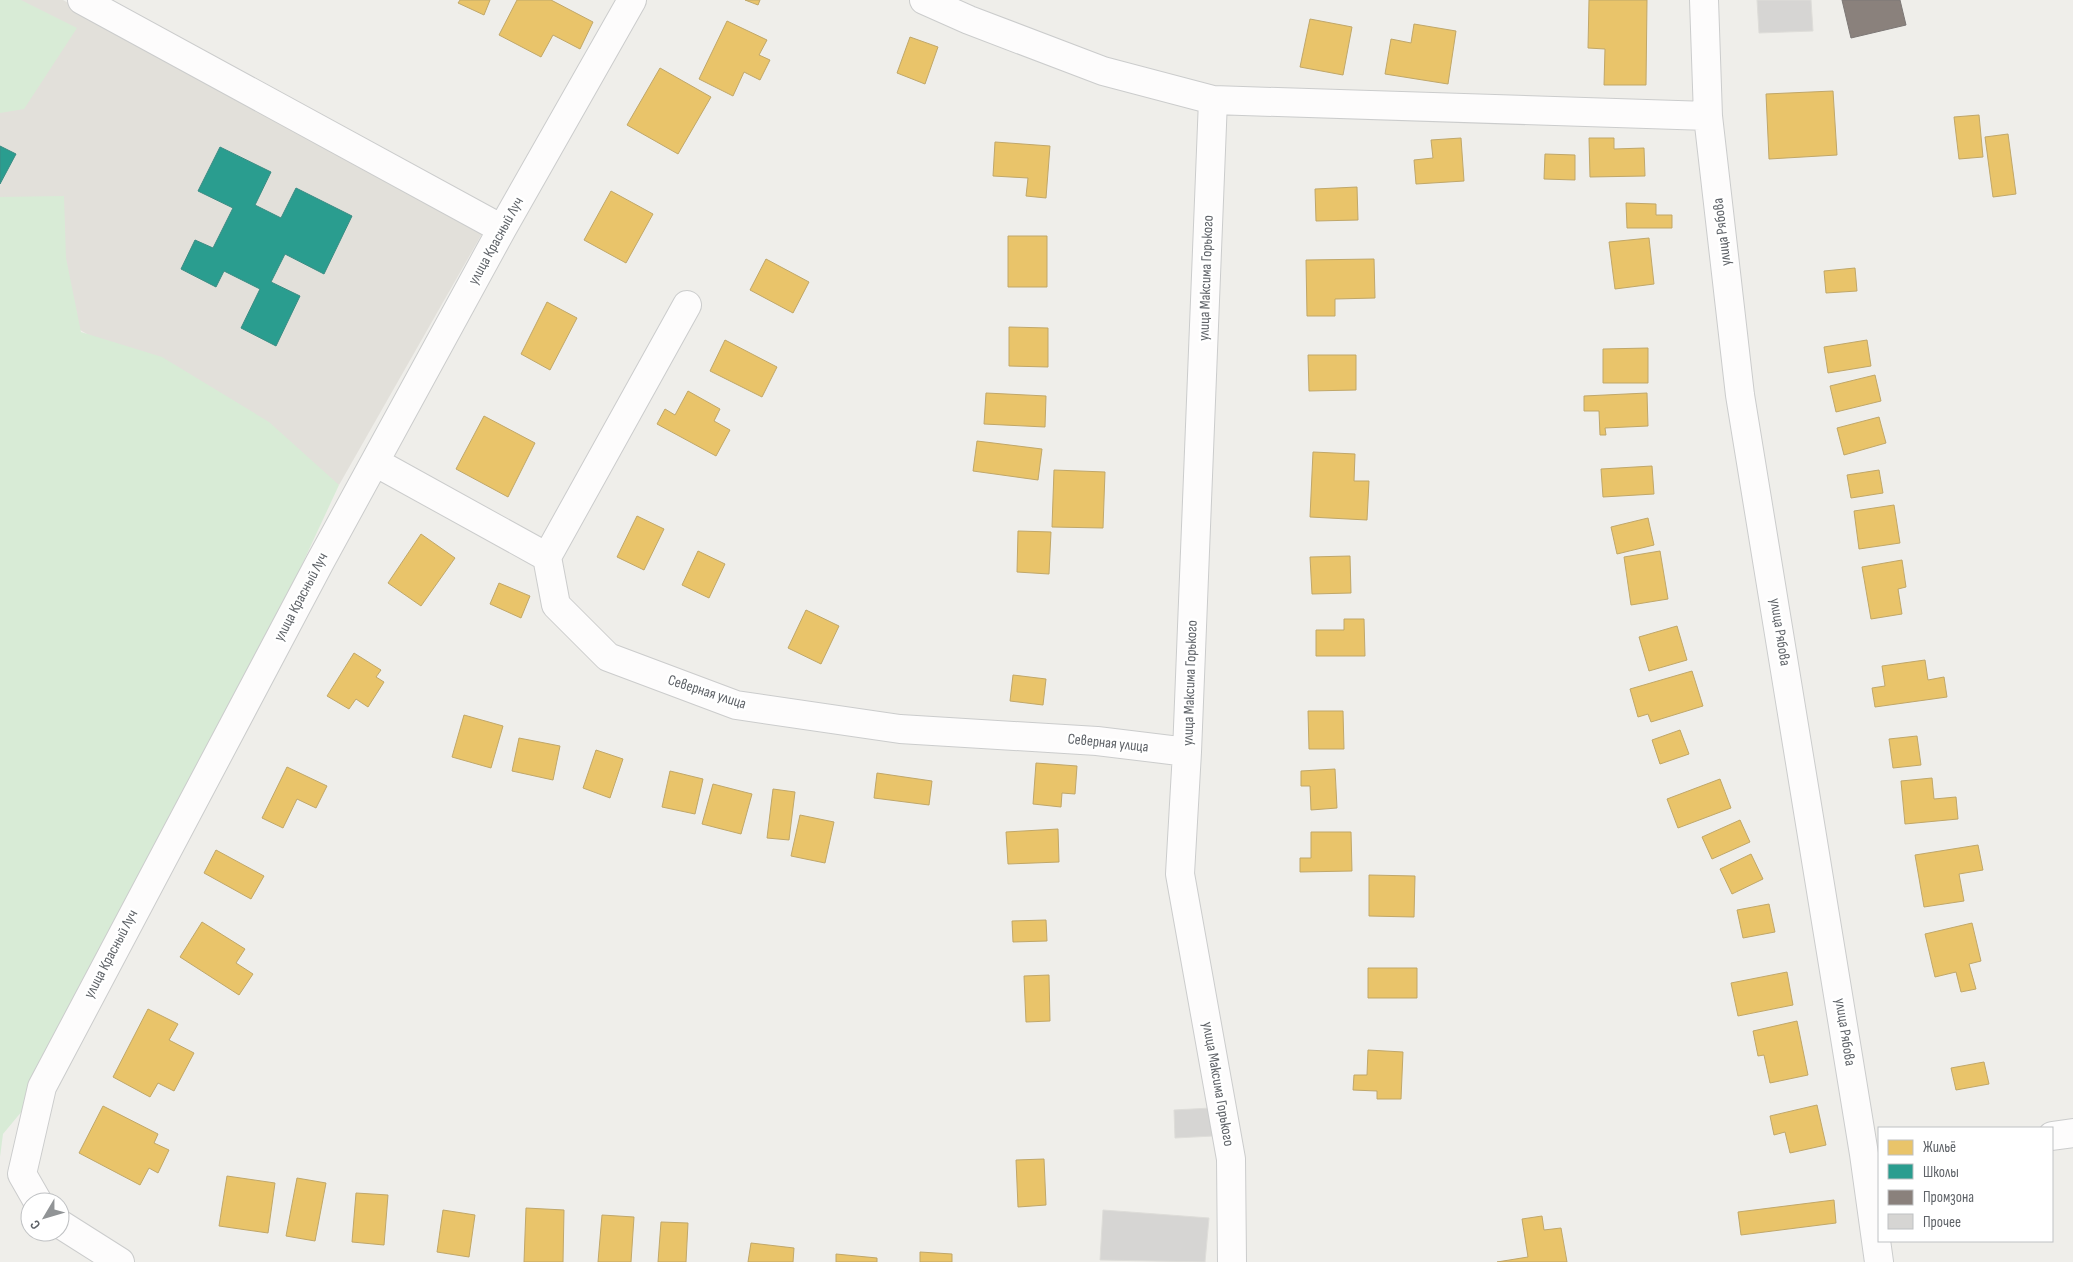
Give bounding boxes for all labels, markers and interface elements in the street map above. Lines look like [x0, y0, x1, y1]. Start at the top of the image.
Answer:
street label: улица Красный Луч [464, 194, 528, 288]
street label: улица Рябова [1708, 197, 1736, 267]
street label: улица Максима Горького [1194, 215, 1218, 341]
street label: улица Красный Луч [270, 549, 332, 645]
street label: улица Рябова [1765, 597, 1795, 667]
street label: улица Максима Горького [1178, 620, 1202, 746]
street label: Северная улица [665, 670, 749, 714]
street label: Северная улица [1067, 729, 1150, 757]
street label: улица Красный Луч [80, 906, 142, 1002]
street label: улица Рябова [1830, 997, 1860, 1067]
street label: улица Максима Горького [1198, 1020, 1238, 1148]
legend [1878, 1127, 2053, 1242]
text: Жильё [1923, 1138, 1956, 1157]
text: Школы [1923, 1163, 1959, 1182]
text: Промзона [1923, 1188, 1974, 1207]
north arrow [20, 1192, 70, 1242]
text: Прочее [1923, 1213, 1961, 1232]
text: С [26, 1217, 44, 1233]

